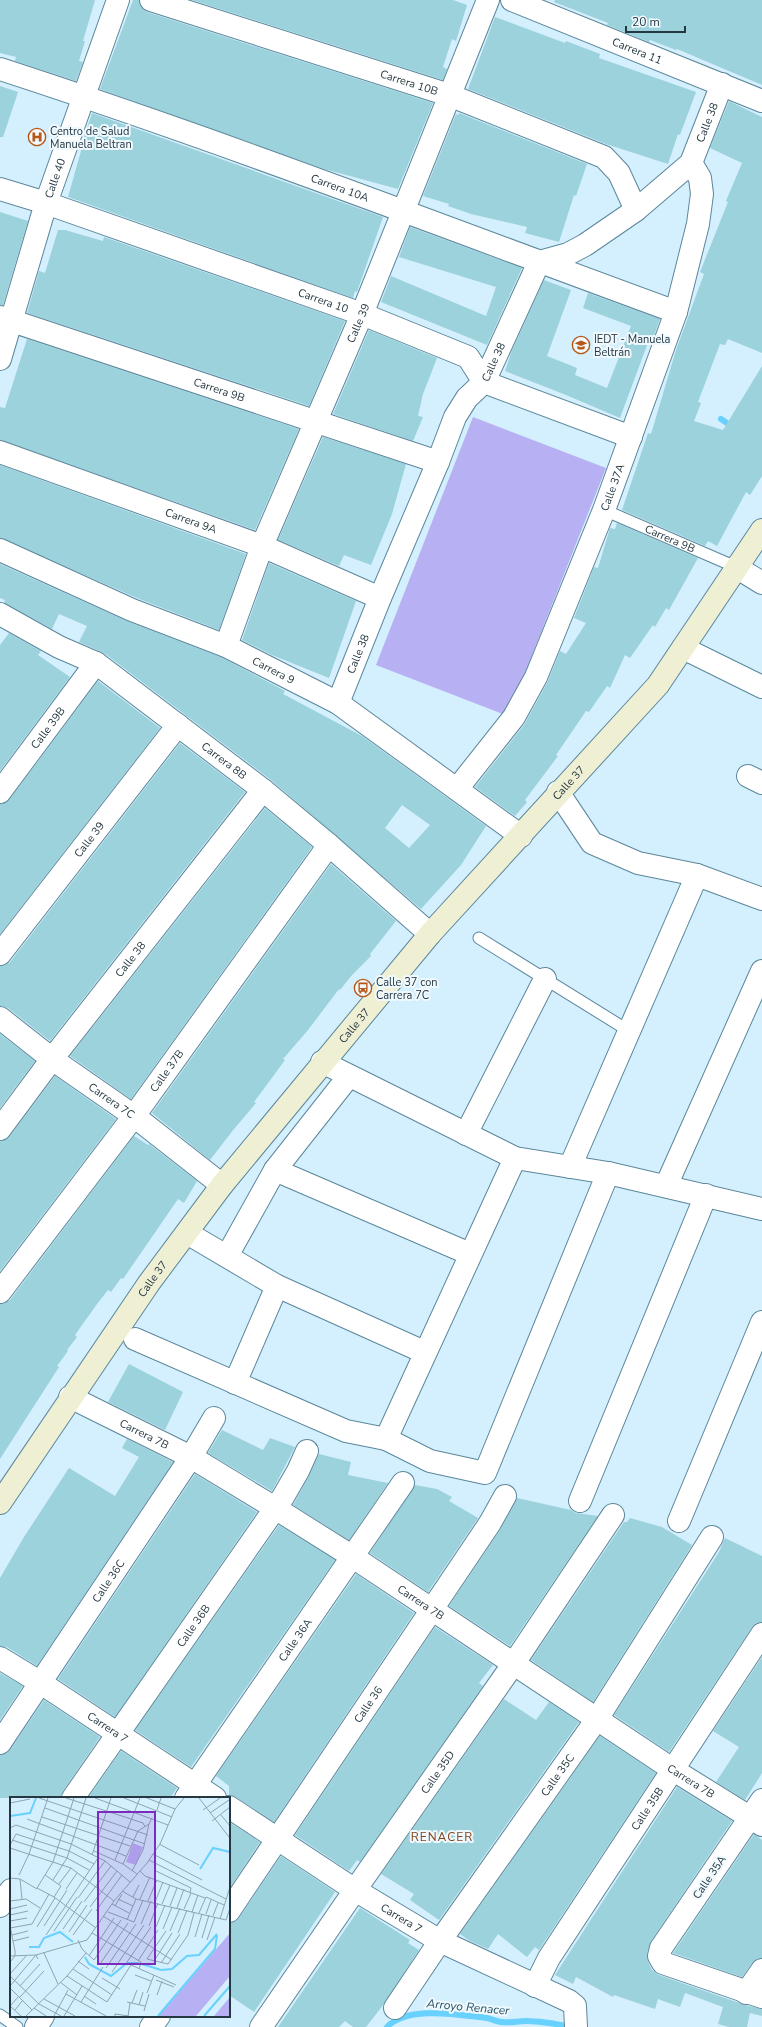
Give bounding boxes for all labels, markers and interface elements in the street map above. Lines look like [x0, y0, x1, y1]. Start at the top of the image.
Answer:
scale bar [626, 8, 685, 34]
text: 20 m [632, 14, 660, 30]
street label: Carrera 11 [610, 34, 664, 68]
street label: Carrera 10B [378, 67, 440, 99]
street label: Calle 38 [693, 100, 722, 145]
place label: Centro de Salud Manuela Beltran [50, 124, 132, 152]
hospital icon: Centro de Salud Manuela Beltran [27, 127, 47, 147]
street label: Calle 40 [41, 156, 69, 200]
street label: Carrera 10A [309, 171, 371, 206]
street label: Carrera 10 [296, 285, 351, 317]
street label: Calle 39 [343, 301, 373, 345]
place label: IEDT - Manuela Beltrán [594, 332, 671, 360]
school or university icon: IEDT - Manuela Beltrán [571, 335, 591, 355]
street label: Calle 38 [478, 340, 509, 384]
street label: Carrera 9B [191, 375, 247, 406]
street label: Calle 37A [597, 462, 628, 513]
street label: Carrera 9A [163, 505, 219, 537]
street label: Carrera 9B [642, 522, 697, 556]
street label: Calle 38 [343, 632, 373, 676]
street label: Carrera 9 [249, 654, 297, 688]
street label: Calle 39B [28, 704, 69, 752]
street label: Carrera 8B [198, 739, 250, 783]
street label: Calle 37 [549, 763, 588, 803]
street label: Calle 39 [71, 819, 108, 861]
street label: Calle 38 [112, 938, 150, 980]
place label: Calle 37 con Carrera 7C [376, 975, 438, 1003]
bus stop icon: Calle 37 con Carrera 7C [353, 978, 373, 998]
street label: Calle 37 [336, 1005, 374, 1047]
street label: Calle 37B [147, 1047, 187, 1095]
street label: Carrera 7C [85, 1080, 138, 1122]
street label: Calle 37 [135, 1258, 171, 1300]
street label: Carrera 7B [117, 1416, 171, 1453]
street label: Calle 36C [89, 1557, 129, 1606]
street label: Carrera 7B [394, 1582, 447, 1624]
street label: Calle 36B [173, 1602, 214, 1650]
street label: Calle 36A [275, 1616, 316, 1665]
street label: Calle 36 [351, 1683, 386, 1726]
street label: Carrera 7 [84, 1709, 131, 1746]
street label: Calle 35D [418, 1748, 458, 1797]
street label: Calle 35C [538, 1751, 578, 1800]
street label: Carrera 7B [664, 1761, 717, 1802]
street label: Calle 35B [628, 1784, 667, 1834]
inset map [10, 1797, 230, 2017]
district label: RENACER [411, 1829, 473, 1845]
street label: Calle 35A [689, 1853, 729, 1902]
street label: Carrera 7 [378, 1900, 425, 1937]
water label: Arroyo Renacer [425, 1995, 511, 2019]

